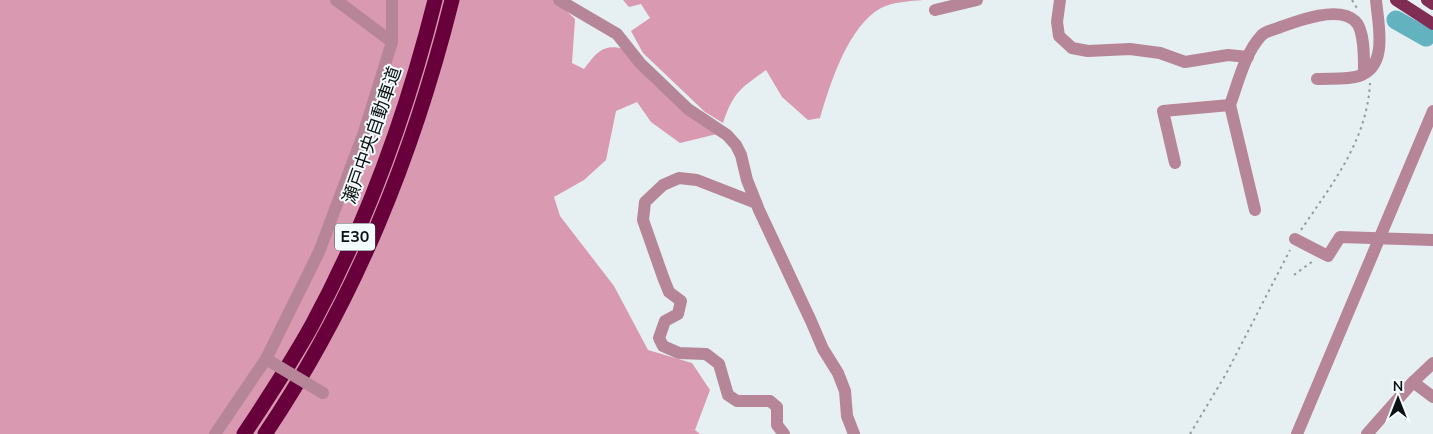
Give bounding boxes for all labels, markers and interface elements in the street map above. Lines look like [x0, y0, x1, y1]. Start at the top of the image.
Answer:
street label: 瀬戸中央自動車道 [337, 63, 407, 207]
road number: E30 [335, 223, 375, 250]
north arrow [1373, 374, 1423, 424]
text: N [1393, 377, 1403, 396]

